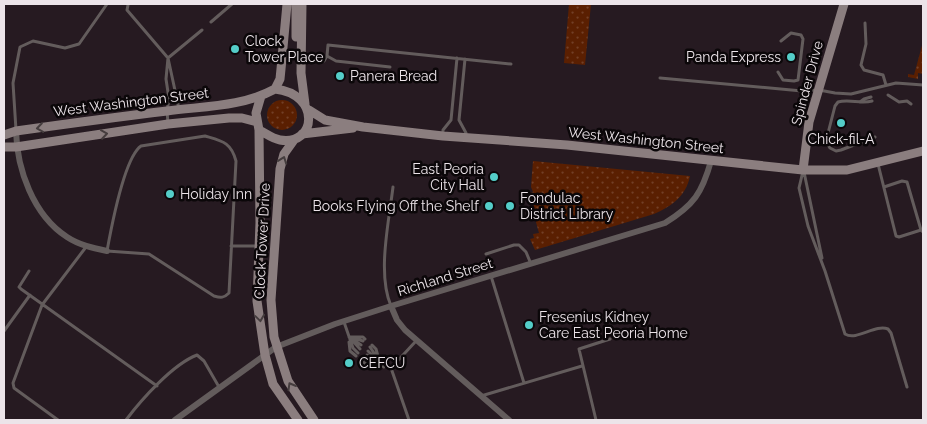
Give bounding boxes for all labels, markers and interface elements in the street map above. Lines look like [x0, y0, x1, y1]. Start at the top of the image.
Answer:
place label: Clock Tower Place [245, 33, 324, 65]
street label: Spinder Drive [788, 39, 826, 127]
marker: Clock Tower Place [229, 43, 241, 55]
place label: Panda Express [686, 49, 781, 65]
marker: Panda Express [785, 51, 797, 63]
place label: Panera Bread [350, 68, 437, 84]
marker: Panera Bread [334, 70, 346, 82]
street label: West Washington Street [52, 85, 210, 119]
marker: Chick-fil-A [835, 117, 847, 129]
one-way arrow [36, 122, 44, 133]
street label: West Washington Street [567, 124, 725, 156]
one-way arrow [100, 129, 108, 140]
place label: Chick-fil-A [807, 131, 875, 147]
one-way arrow [277, 156, 287, 165]
place label: East Peoria City Hall [412, 161, 484, 193]
marker: East Peoria City Hall [488, 171, 500, 183]
street label: Clock Tower Drive [251, 183, 273, 299]
place label: Holiday Inn [180, 186, 252, 202]
marker: Holiday Inn [164, 188, 176, 200]
place label: Fondulac District Library [520, 190, 614, 222]
place label: Books Flying Off the Shelf [313, 198, 480, 214]
marker: Books Flying Off the Shelf [483, 200, 495, 212]
marker: Fondulac District Library [504, 200, 516, 212]
street label: Richland Street [395, 255, 495, 299]
place label: Fresenius Kidney Care East Peoria Home [539, 309, 688, 341]
one-way arrow [254, 314, 265, 322]
marker: Fresenius Kidney Care East Peoria Home [523, 319, 535, 331]
place label: CEFCU [359, 355, 405, 371]
marker: CEFCU [343, 357, 355, 369]
one-way arrow [288, 382, 298, 391]

